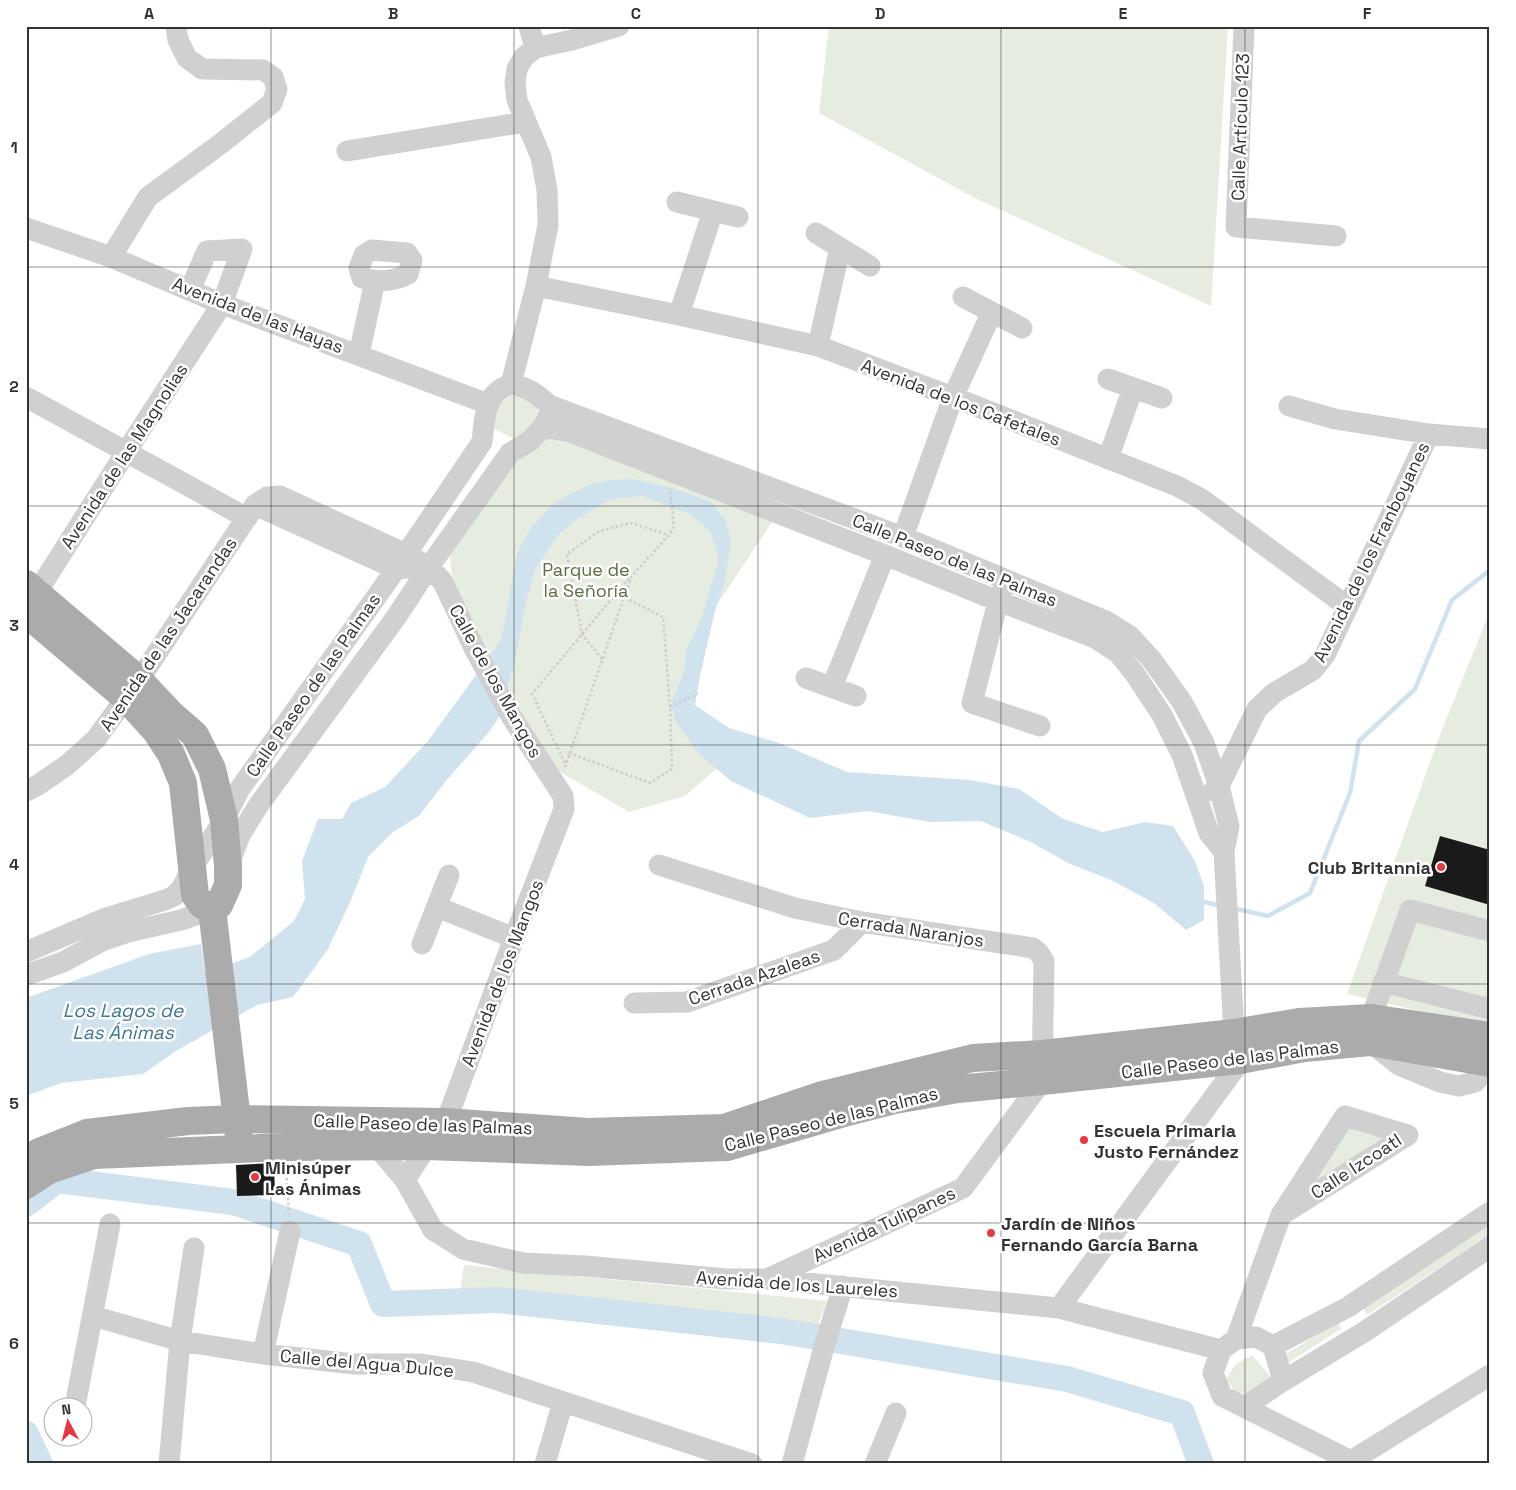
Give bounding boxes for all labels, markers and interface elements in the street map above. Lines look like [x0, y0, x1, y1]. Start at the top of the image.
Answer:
text: A [144, 3, 154, 24]
text: B [388, 3, 398, 24]
text: C [631, 3, 641, 24]
text: D [875, 3, 885, 24]
text: E [1119, 3, 1128, 24]
text: F [1363, 3, 1372, 24]
street label: Calle Artículo 123 [1226, 53, 1254, 201]
text: 1 [10, 137, 18, 158]
street label: Avenida de las Hayas [169, 272, 347, 358]
street label: Avenida de los Cafetales [858, 353, 1064, 451]
street label: Avenida de las Magnolias [55, 359, 193, 553]
text: 2 [9, 376, 19, 397]
street label: Avenida de los Franboyanes [1308, 438, 1434, 666]
street label: Calle Paseo de las Palmas [849, 508, 1061, 612]
street label: Avenida de las Jacarandas [94, 532, 242, 736]
park label: Parque de la Señoría [542, 558, 630, 602]
street label: Calle Paseo de las Palmas [241, 589, 385, 781]
street label: Calle de los Mangos [444, 600, 548, 762]
text: 3 [9, 615, 19, 636]
text: 4 [9, 854, 19, 875]
place label: Club Britannia [1308, 856, 1432, 879]
marker: Club Britannia [1435, 861, 1447, 873]
street label: Avenida de los Mangos [456, 876, 548, 1070]
street label: Cerrada Naranjos [836, 906, 986, 952]
street label: Cerrada Azaleas [685, 944, 823, 1010]
water label: Los Lagos de Las Ánimas [63, 998, 184, 1045]
street label: Calle Paseo de las Palmas [1120, 1034, 1340, 1084]
street label: Calle Paseo de las Palmas [722, 1081, 940, 1157]
text: 5 [9, 1093, 19, 1114]
street label: Calle Paseo de las Palmas [313, 1109, 533, 1139]
place label: Escuela Primaria Justo Fernández [1094, 1119, 1239, 1163]
street label: Calle Izcoatl [1306, 1128, 1406, 1204]
marker: Escuela Primaria Justo Fernández [1078, 1134, 1090, 1146]
place label: Minisúper Las Ánimas [265, 1156, 361, 1200]
marker: Minisúper Las Ánimas [249, 1171, 261, 1183]
street label: Avenida Tulipanes [809, 1181, 959, 1267]
place label: Jardín de Niños Fernando García Barna [1001, 1212, 1199, 1256]
marker: Jardín de Niños Fernando García Barna [985, 1227, 997, 1239]
street label: Avenida de los Laureles [695, 1265, 899, 1303]
text: 6 [9, 1333, 19, 1354]
street label: Calle del Agua Dulce [279, 1344, 455, 1382]
north arrow [42, 1398, 92, 1448]
text: N [61, 1400, 72, 1419]

